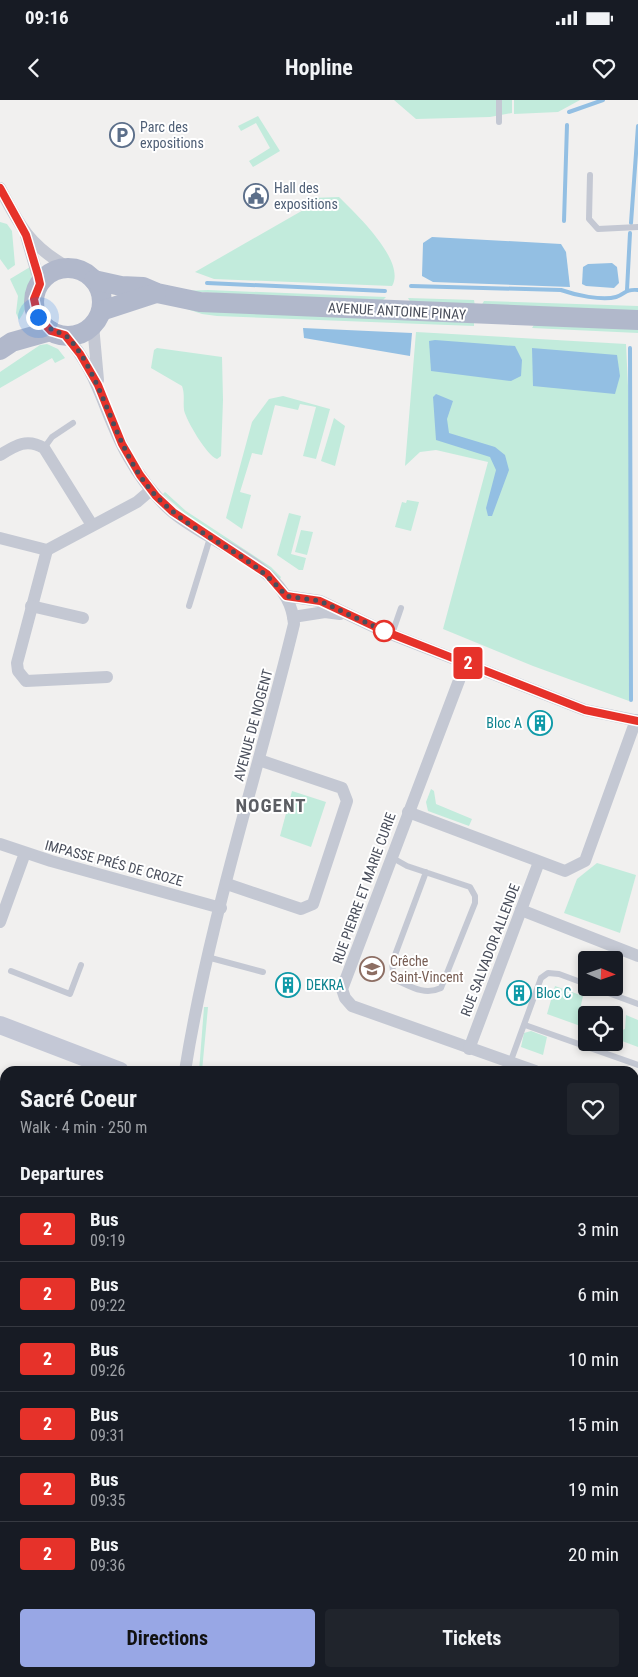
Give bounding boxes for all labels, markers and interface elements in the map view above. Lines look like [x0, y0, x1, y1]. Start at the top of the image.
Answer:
text: 09:16 [25, 6, 69, 29]
icon: back [20, 54, 48, 82]
icon: heart [590, 54, 618, 82]
text: Hopline [285, 55, 353, 80]
place label: Parc des expositions [140, 119, 204, 151]
parking icon: Parc des expositions [109, 122, 135, 148]
place label: Hall des expositions [274, 180, 338, 212]
public building icon: Hall des expositions [243, 183, 269, 209]
street label: AVENUE ANTOINE PINAY [328, 299, 467, 323]
your location [26, 305, 51, 330]
unlabelled marker [373, 620, 395, 642]
line badge: 2 [452, 647, 484, 679]
text: 2 [463, 652, 473, 673]
street label: AVENUE DE NOGENT [230, 667, 276, 783]
building icon: Bloc A [527, 710, 553, 736]
place label: Bloc A [486, 715, 522, 731]
district label: NOGENT [235, 794, 307, 817]
street label: RUE PIERRE ET MARIE CURIE [329, 810, 399, 966]
street label: IMPASSE PRÉS DE CROZE [43, 836, 185, 889]
street label: RUE SALVADOR ALLENDE [457, 881, 523, 1019]
north arrow [578, 951, 622, 996]
map controls [578, 951, 623, 1051]
place label: Crêche Saint-Vincent [390, 953, 463, 985]
school or university icon: Crêche Saint-Vincent [359, 956, 385, 982]
building icon: DEKRA [275, 972, 301, 998]
place label: DEKRA [306, 977, 344, 993]
building icon: Bloc C [506, 980, 532, 1006]
place label: Bloc C [536, 985, 572, 1001]
button: locate [578, 1006, 623, 1051]
button: heart [567, 1083, 619, 1135]
text: Sacré Coeur [20, 1085, 137, 1113]
text: Walk · 4 min · 250 m [20, 1118, 147, 1137]
text: Departures [20, 1162, 104, 1185]
text: Bus [90, 1208, 119, 1231]
text: 2 [43, 1218, 52, 1239]
text: 3 min [577, 1218, 619, 1241]
text: 09:19 [90, 1231, 125, 1250]
text: Bus [90, 1273, 119, 1296]
text: 2 [43, 1283, 52, 1304]
text: 6 min [577, 1283, 619, 1306]
text: 09:22 [90, 1296, 125, 1315]
text: Bus [90, 1338, 119, 1361]
text: 2 [43, 1348, 52, 1369]
text: 10 min [568, 1348, 619, 1371]
text: 09:26 [90, 1361, 125, 1380]
text: Bus [90, 1403, 119, 1426]
text: 2 [43, 1413, 52, 1434]
text: 15 min [568, 1413, 619, 1436]
text: 09:31 [90, 1426, 125, 1445]
text: Bus [90, 1468, 119, 1491]
text: 2 [43, 1478, 52, 1499]
text: 19 min [568, 1478, 619, 1501]
text: 09:35 [90, 1491, 125, 1510]
text: Bus [90, 1533, 119, 1556]
text: 2 [43, 1543, 52, 1564]
text: 20 min [568, 1543, 619, 1566]
text: 09:36 [90, 1556, 125, 1575]
button: Directions [20, 1609, 315, 1667]
button: Tickets [325, 1609, 619, 1667]

